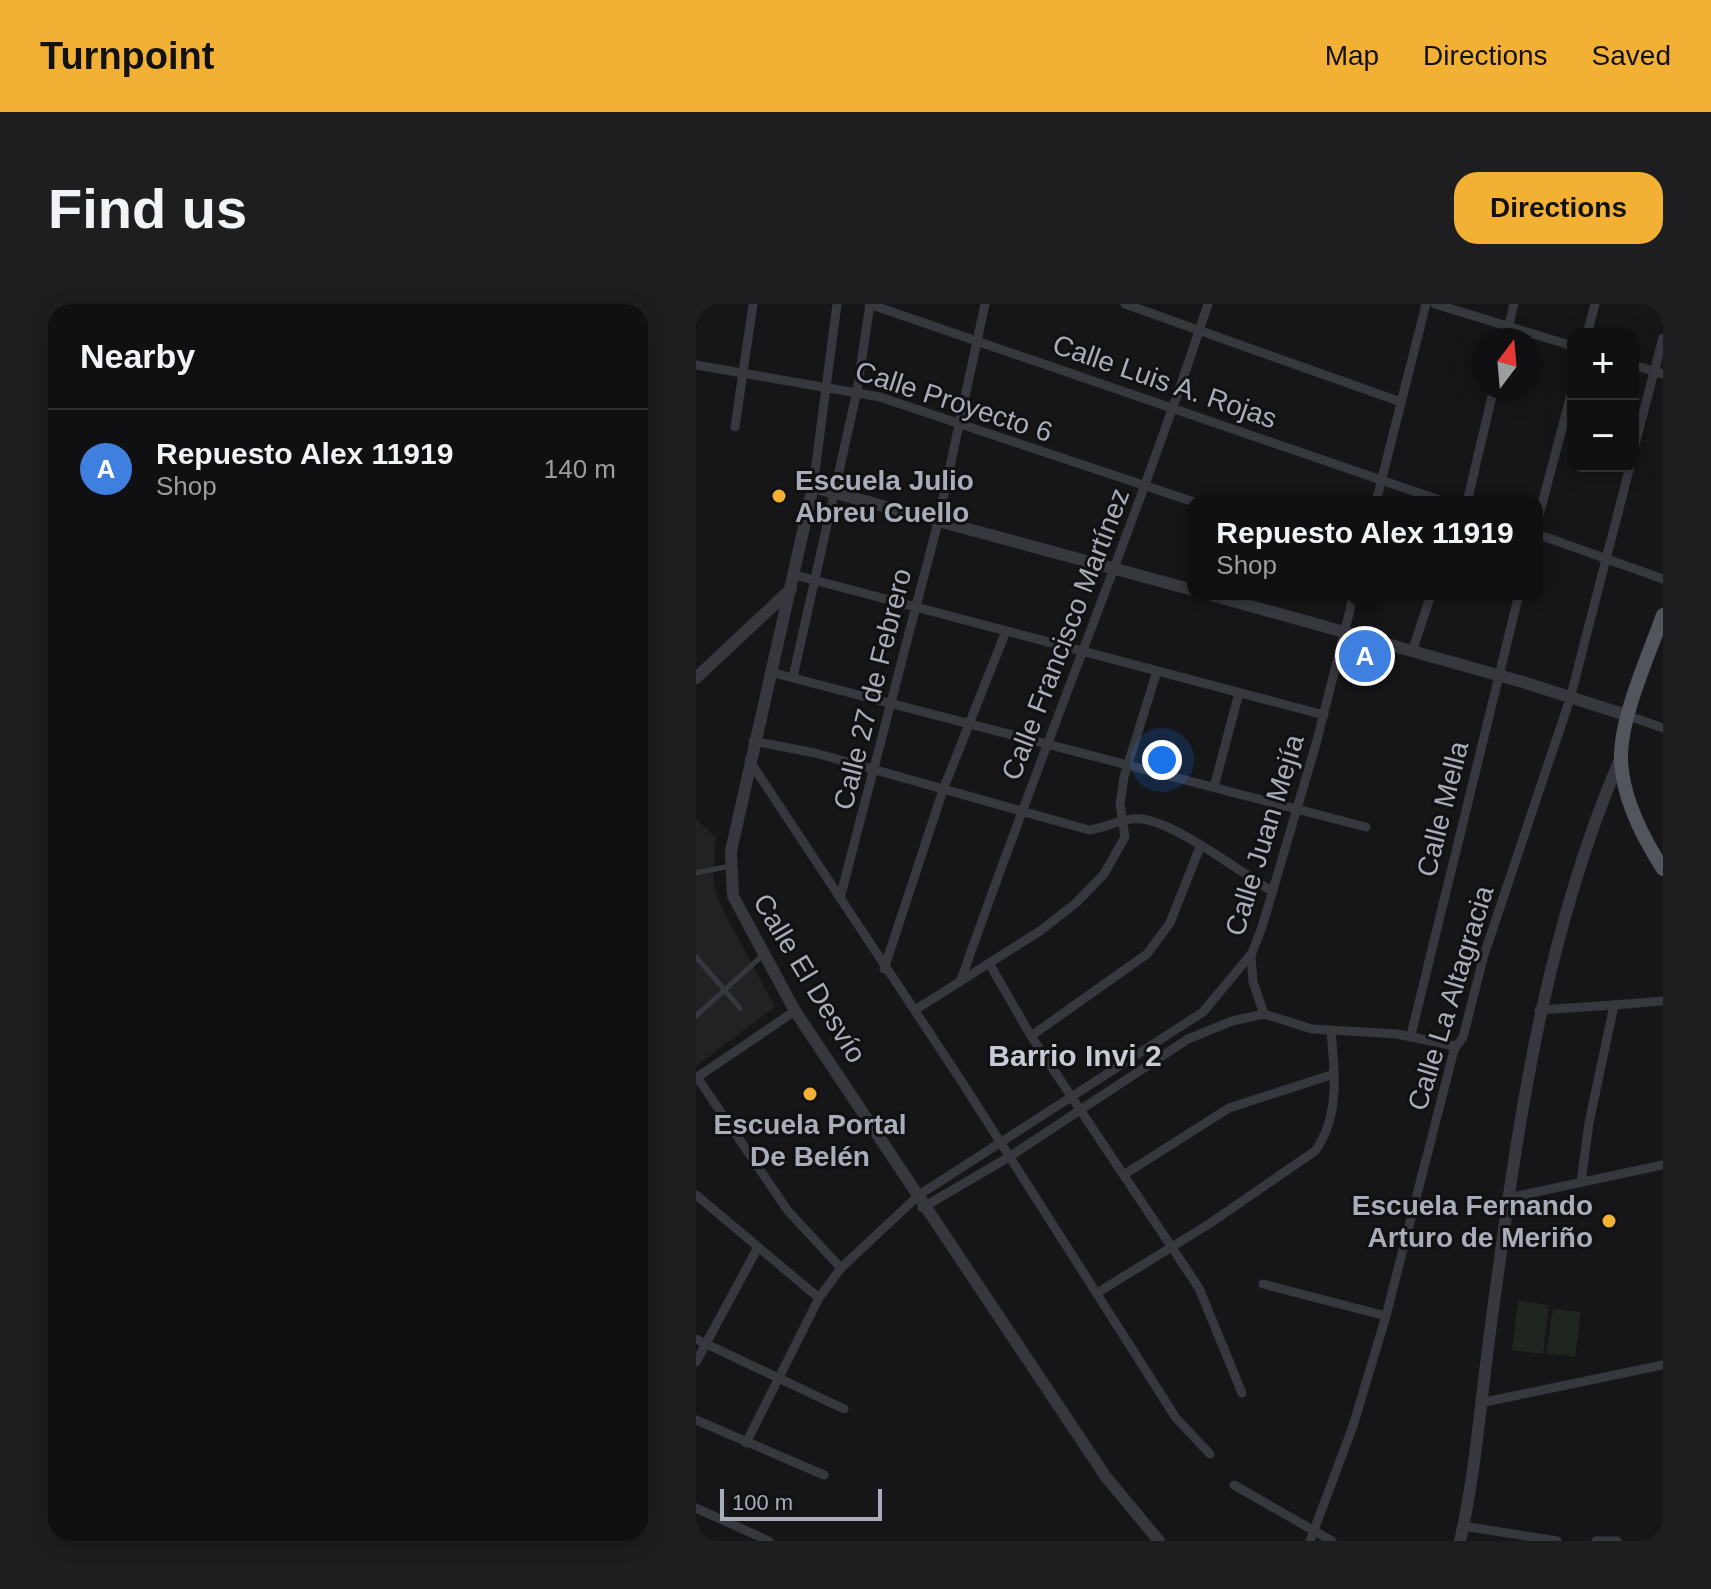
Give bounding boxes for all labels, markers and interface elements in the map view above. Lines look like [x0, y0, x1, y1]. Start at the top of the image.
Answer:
text: Turnpoint [40, 35, 214, 77]
text: Map [1325, 40, 1379, 71]
text: Directions [1423, 40, 1548, 71]
text: Saved [1592, 40, 1671, 71]
button: Directions [1454, 172, 1663, 244]
text: Find us [48, 177, 247, 240]
north arrow [1471, 328, 1543, 400]
map controls [1567, 328, 1639, 472]
button: + [1567, 328, 1639, 400]
street label: Calle Luis A. Rojas [1049, 329, 1281, 434]
text: Nearby [80, 337, 195, 375]
street label: Calle Proyecto 6 [851, 355, 1056, 448]
button: − [1567, 400, 1639, 472]
text: Repuesto Alex 11919 [156, 437, 453, 470]
text: A [97, 454, 115, 484]
text: 140 m [544, 454, 616, 484]
place label: Escuela Julio Abreu Cuello [795, 465, 974, 528]
text: Shop [156, 471, 217, 501]
street label: Calle Francisco Martínez [996, 484, 1135, 784]
marker: Escuela Julio Abreu Cuello [770, 487, 788, 505]
popup [1187, 496, 1543, 600]
text: Repuesto Alex 11919 [1216, 516, 1514, 549]
text: Shop [1216, 550, 1277, 580]
street label: Calle 27 de Febrero [828, 565, 917, 813]
pin: A [1339, 626, 1391, 686]
street label: Calle Juan Mejía [1219, 730, 1310, 939]
street label: Calle Mella [1411, 738, 1474, 880]
your location [1142, 740, 1182, 780]
street label: Calle La Altagracia [1402, 882, 1500, 1114]
street label: Calle El Desvío [747, 888, 872, 1068]
district label: Barrio Invi 2 [988, 1039, 1162, 1072]
marker: Escuela Portal De Belén [801, 1085, 819, 1103]
place label: Escuela Portal De Belén [714, 1109, 906, 1172]
place label: Escuela Fernando Arturo de Meriño [1352, 1190, 1593, 1253]
marker: Escuela Fernando Arturo de Meriño [1600, 1212, 1618, 1230]
scale bar [720, 1485, 882, 1521]
text: 100 m [732, 1490, 793, 1515]

